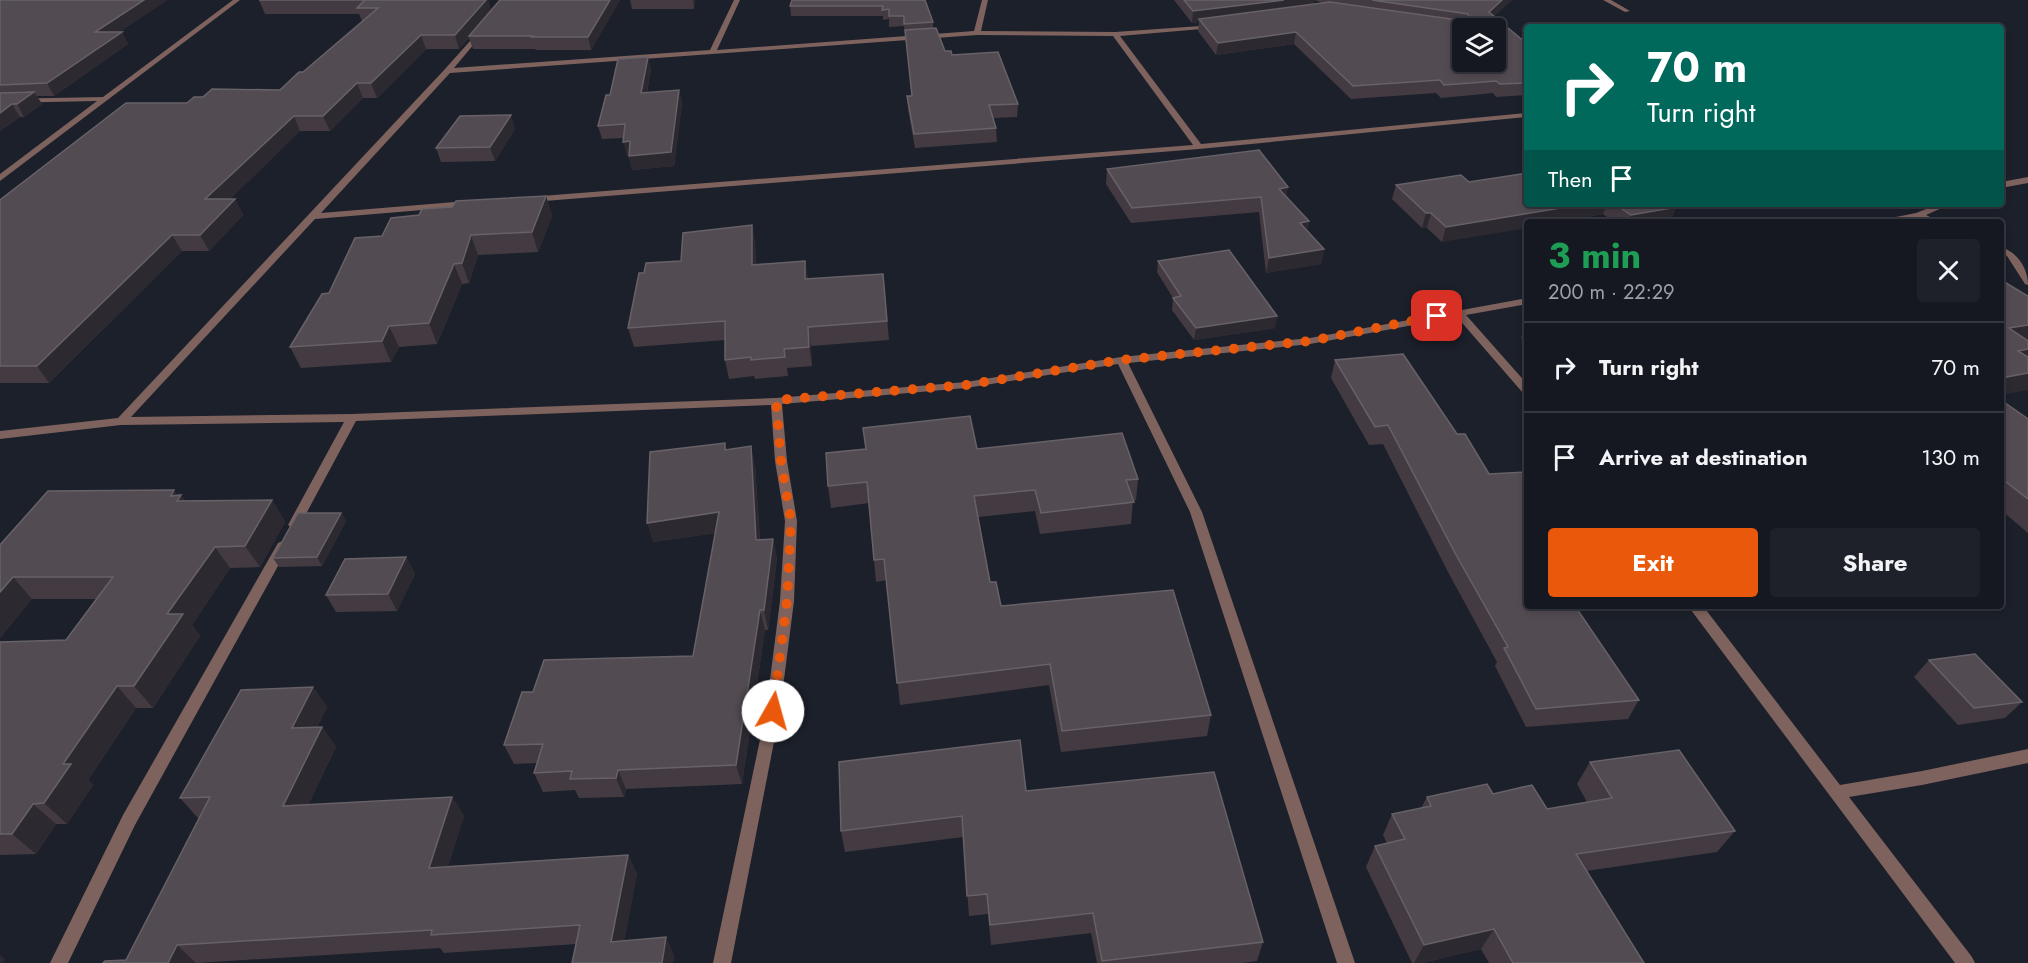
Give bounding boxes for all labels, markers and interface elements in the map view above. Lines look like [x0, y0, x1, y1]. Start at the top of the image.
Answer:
map controls [1452, 18, 1506, 72]
button: layers [1452, 18, 1506, 72]
text: 70 m [1647, 37, 1747, 98]
icon: right [1548, 48, 1626, 126]
text: Turn right [1647, 93, 1755, 132]
icon: arrive [1605, 162, 1638, 195]
text: Then [1548, 163, 1593, 195]
text: 3 min [1548, 229, 1641, 281]
button: close [1917, 239, 1980, 302]
text: 200 m · 22:29 [1548, 278, 1675, 307]
pin [1411, 290, 1462, 341]
icon: arrive [1420, 299, 1453, 332]
icon: right [1548, 351, 1581, 384]
text: Turn right [1599, 351, 1699, 383]
text: 70 m [1931, 351, 1980, 383]
icon: arrive [1548, 441, 1581, 474]
text: Arrive at destination [1599, 441, 1808, 473]
text: 130 m [1921, 441, 1980, 473]
button: Exit [1548, 528, 1758, 597]
button: Share [1770, 528, 1980, 597]
position arrow [741, 679, 805, 743]

